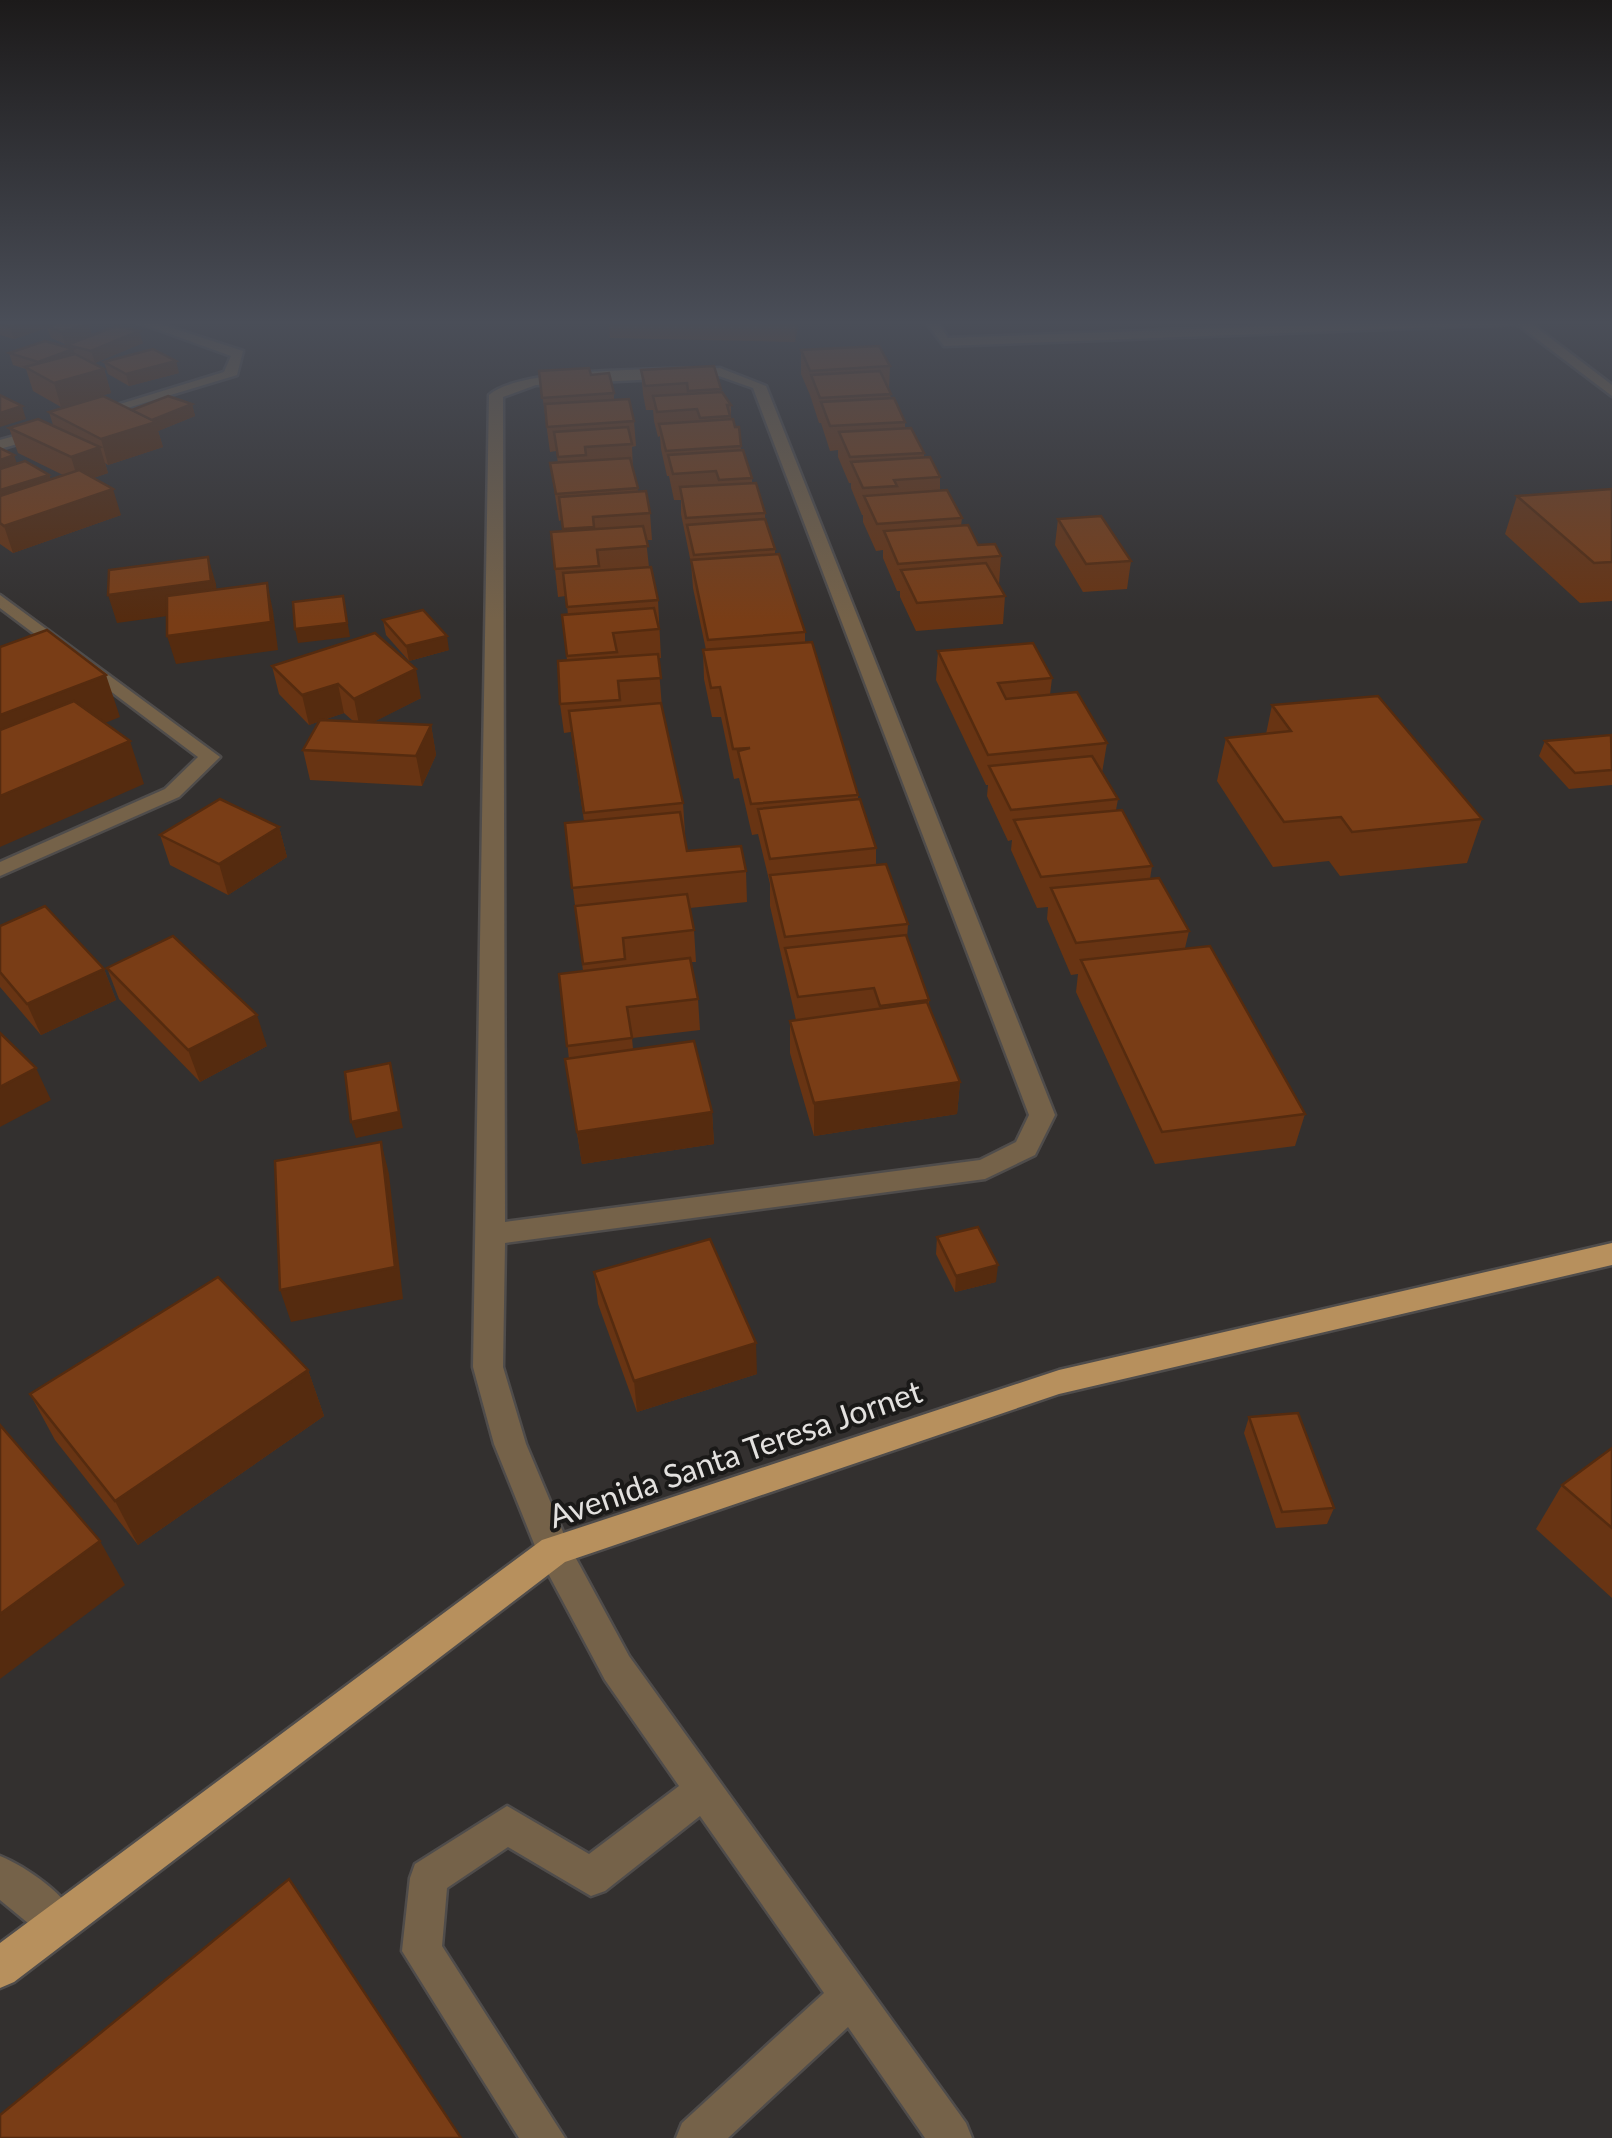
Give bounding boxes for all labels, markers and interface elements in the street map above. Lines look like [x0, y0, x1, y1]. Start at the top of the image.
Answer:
street label: Avenida Santa Teresa Jornet [543, 1371, 927, 1535]

